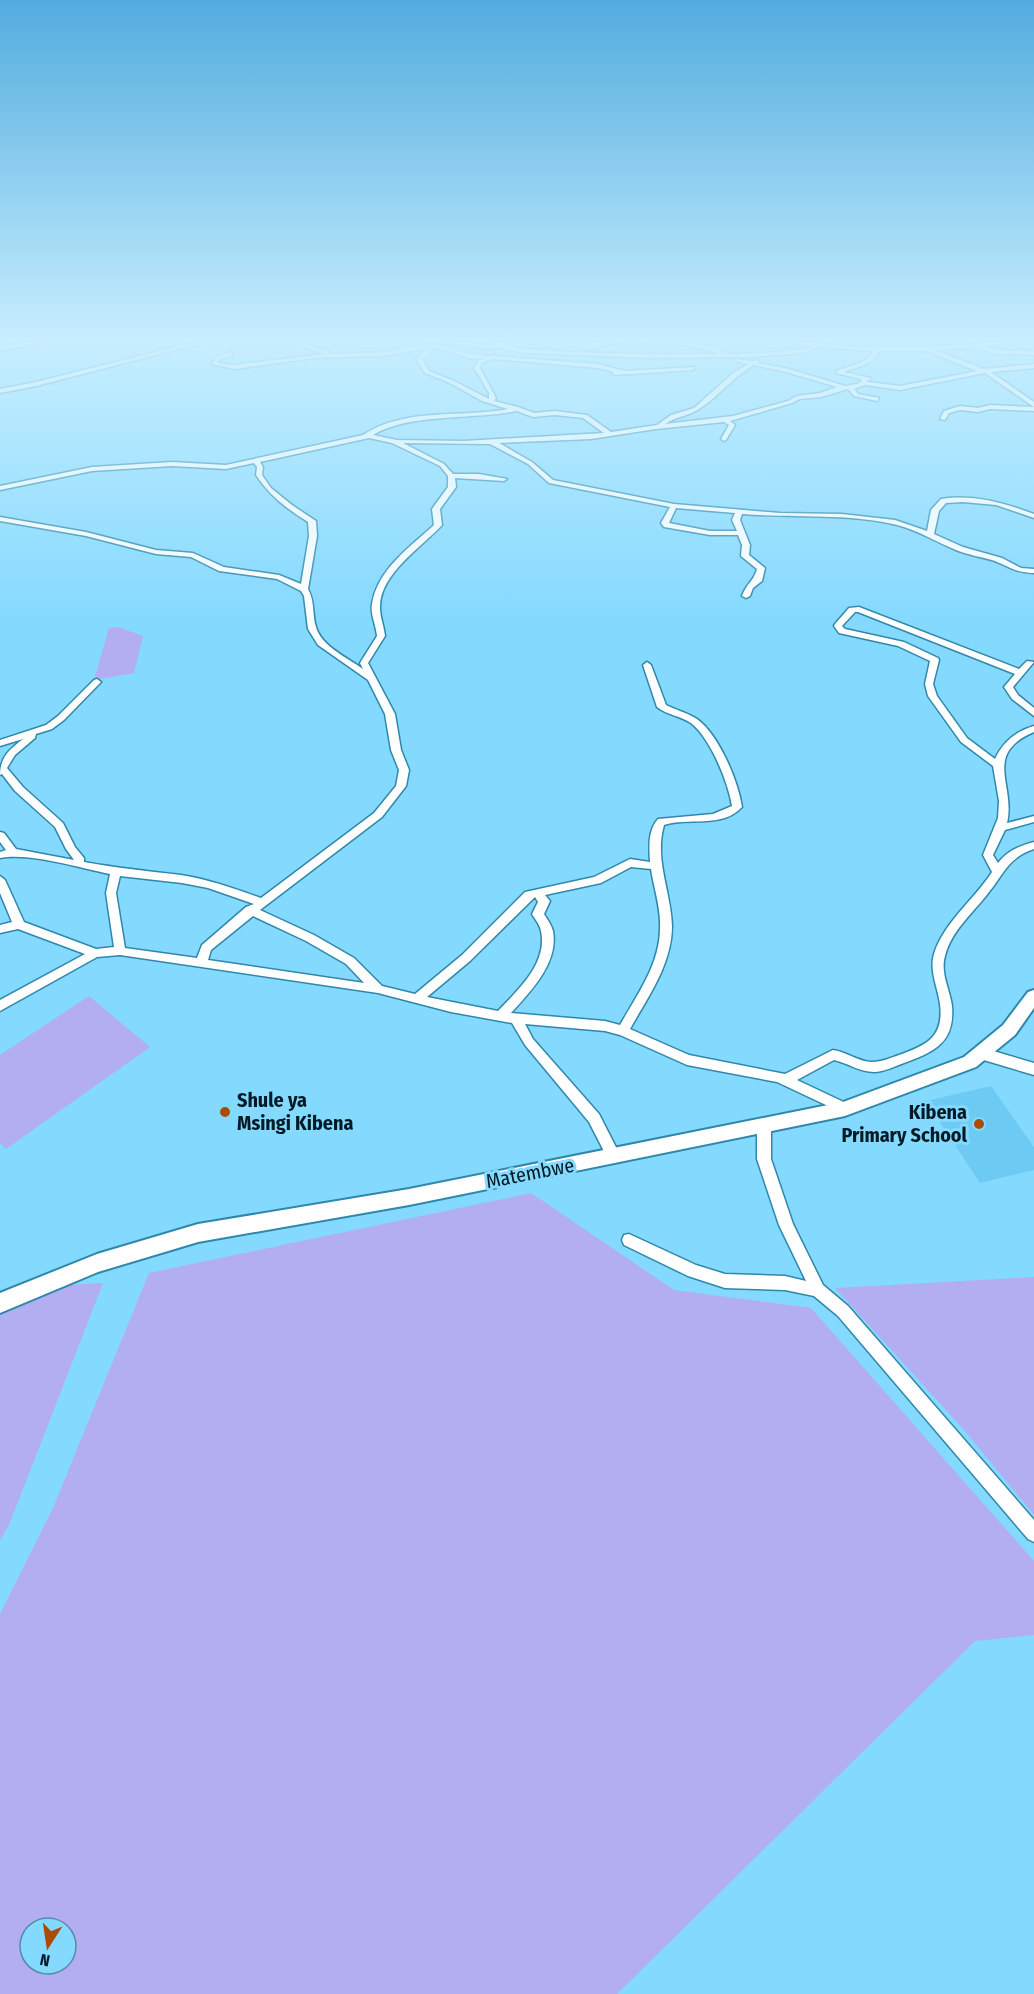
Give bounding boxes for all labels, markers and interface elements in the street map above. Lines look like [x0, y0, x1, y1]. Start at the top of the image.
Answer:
place label: Shule ya Msingi Kibena [237, 1088, 353, 1135]
place label: Kibena Primary School [841, 1100, 968, 1147]
marker: Shule ya Msingi Kibena [218, 1105, 232, 1119]
marker: Kibena Primary School [972, 1117, 986, 1131]
street label: Matembwe [484, 1153, 576, 1193]
north arrow [18, 1916, 78, 1976]
text: N [38, 1950, 52, 1970]

